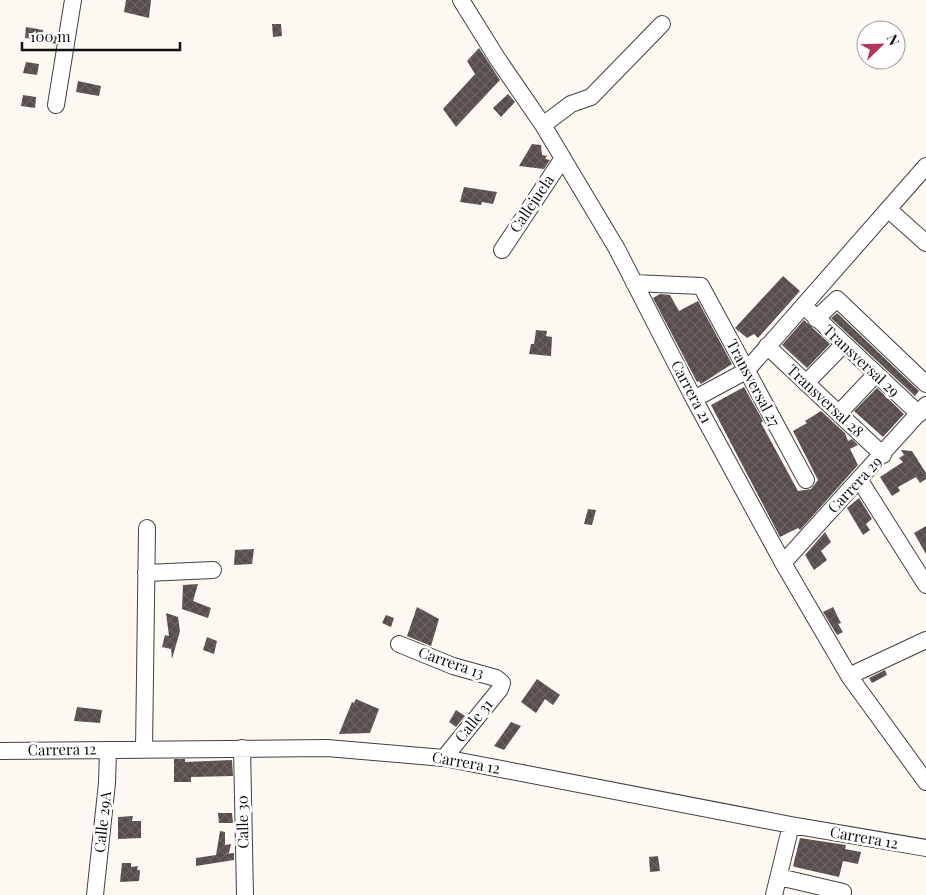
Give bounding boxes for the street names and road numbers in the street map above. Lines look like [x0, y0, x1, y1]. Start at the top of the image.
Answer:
street label: Callejuela [504, 170, 558, 236]
street label: Transversal 29 [819, 320, 904, 401]
street label: Transversal 27 [723, 335, 785, 430]
street label: Carrera 21 [667, 356, 717, 427]
street label: Transversal 28 [783, 360, 868, 441]
street label: Carrera 29 [823, 452, 886, 517]
street label: Carrera 13 [416, 641, 487, 683]
street label: Calle 31 [450, 694, 497, 746]
street label: Carrera 12 [27, 738, 97, 760]
street label: Carrera 12 [431, 746, 502, 778]
street label: Calle 29A [89, 790, 115, 854]
street label: Calle 30 [232, 795, 252, 849]
street label: Carrera 12 [829, 821, 900, 853]

